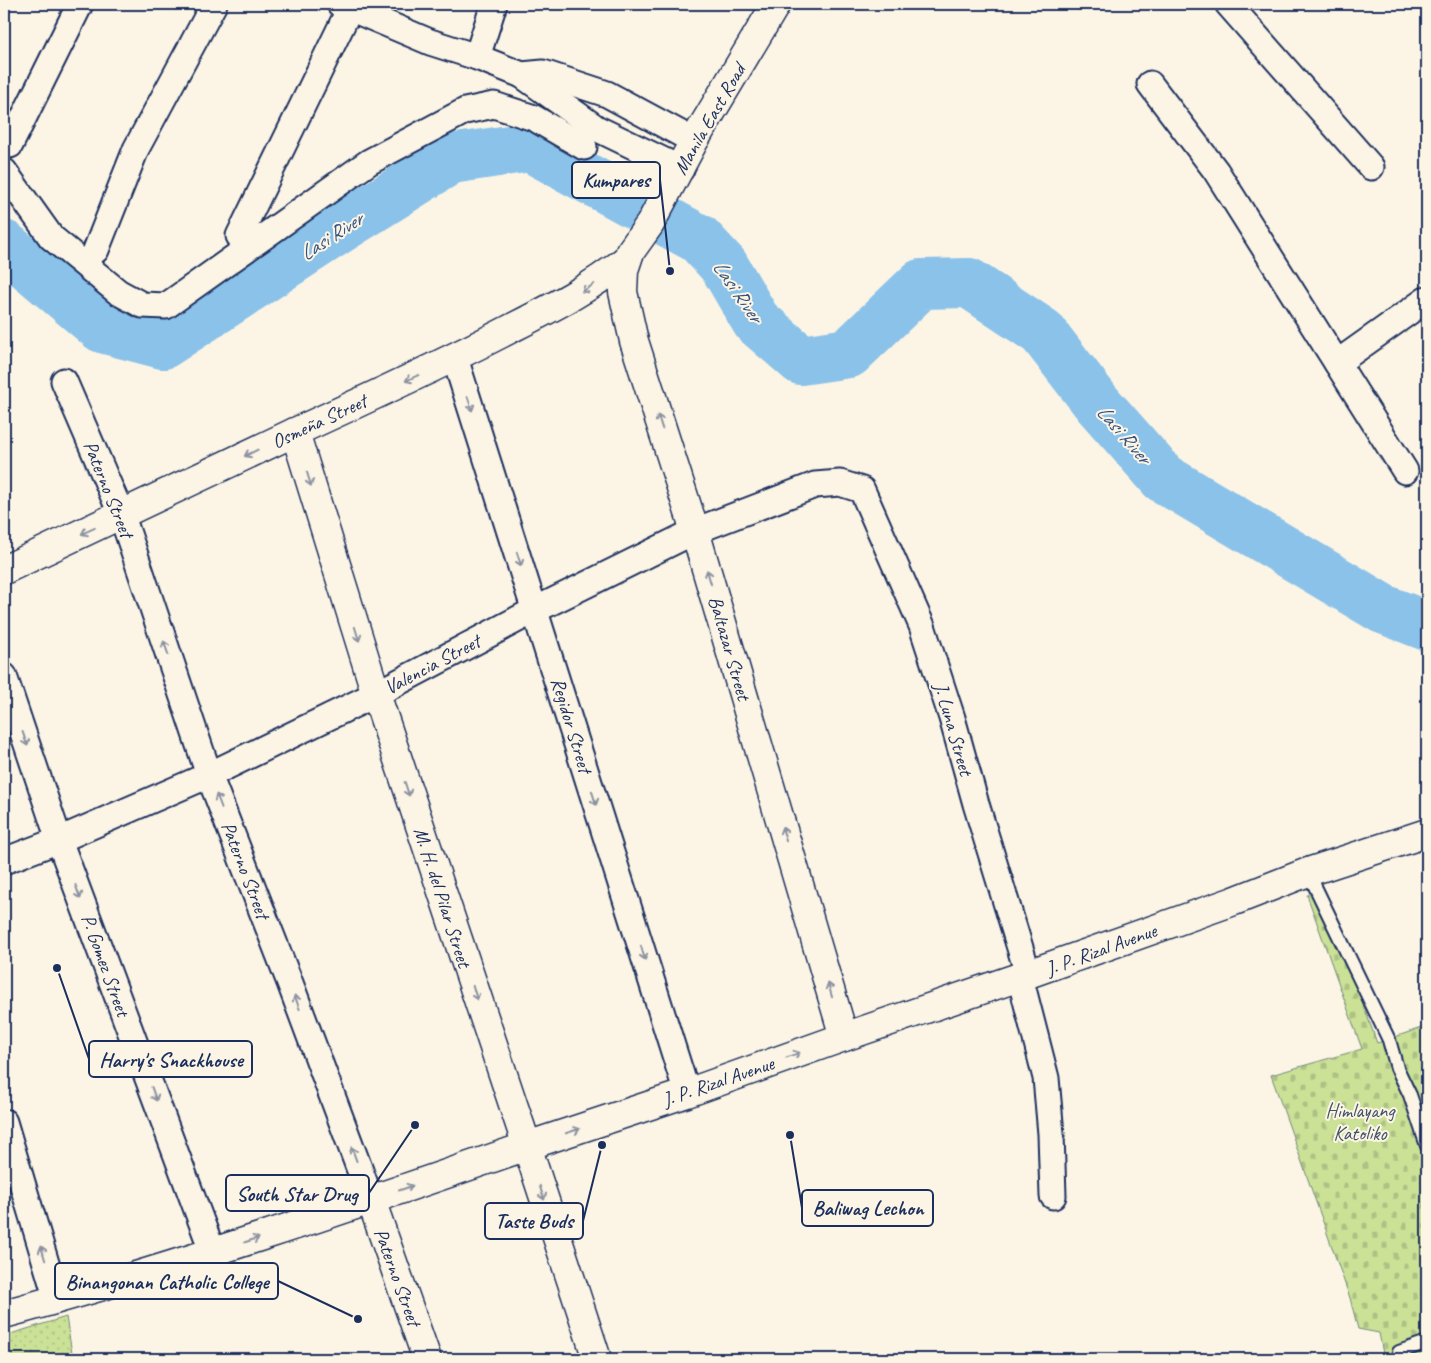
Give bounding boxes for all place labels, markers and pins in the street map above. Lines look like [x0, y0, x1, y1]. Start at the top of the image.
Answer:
callout: Kumpares [572, 162, 660, 198]
callout: Harry's Snackhouse [89, 1041, 252, 1077]
callout: South Star Drug [226, 1175, 369, 1211]
callout: Baliwag Lechon [802, 1190, 933, 1226]
callout: Taste Buds [485, 1203, 583, 1239]
callout: Binangonan Catholic College [55, 1263, 278, 1299]

